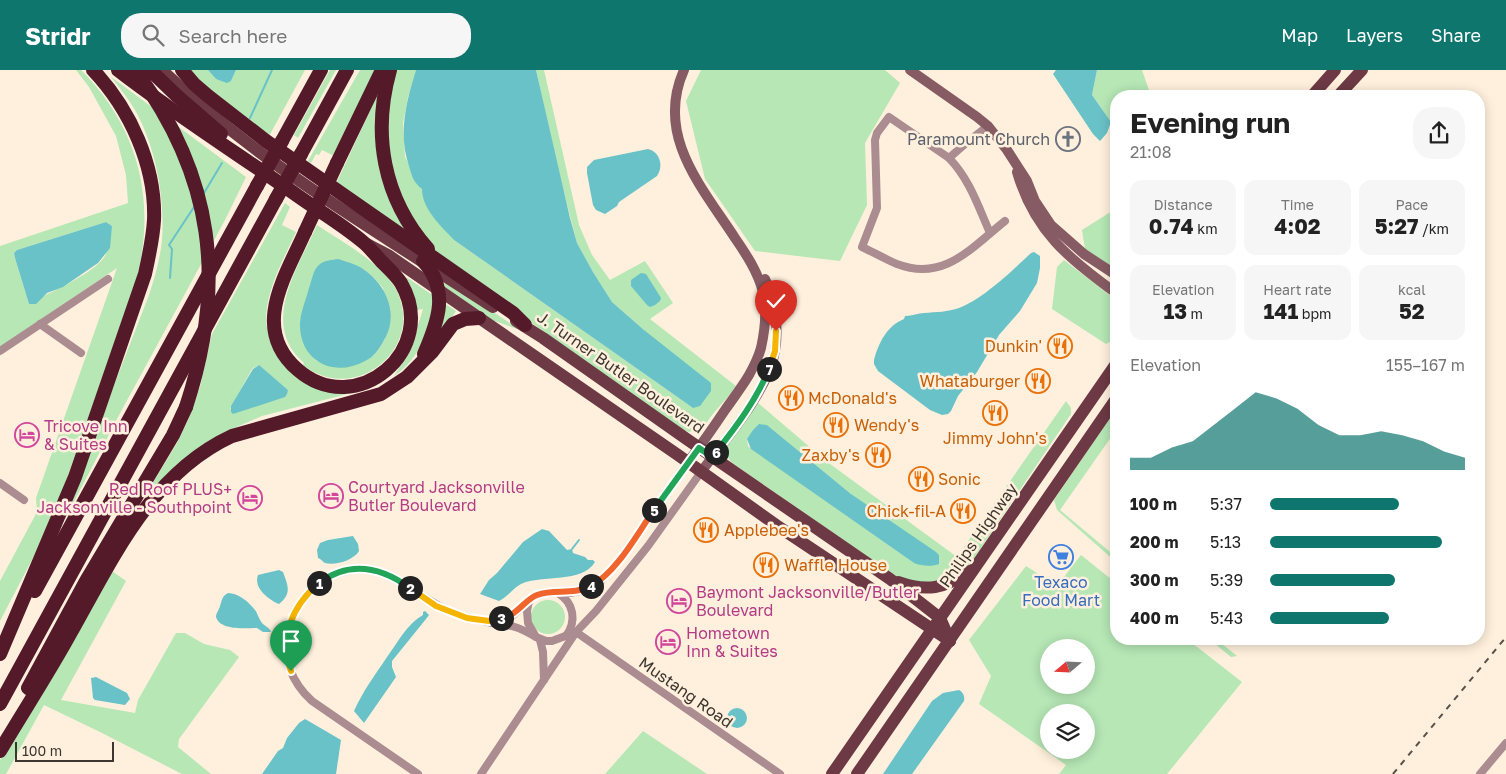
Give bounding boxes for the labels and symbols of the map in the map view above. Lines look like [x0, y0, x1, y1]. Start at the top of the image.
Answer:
church icon: Paramount Church [1055, 126, 1081, 152]
place label: Paramount Church [907, 129, 1050, 149]
pin [755, 280, 797, 331]
street label: J. Turner Butler Boulevard [534, 307, 708, 437]
restaurant icon: Dunkin' [1047, 333, 1073, 359]
place label: Dunkin' [985, 336, 1042, 356]
pin: 7 [756, 356, 782, 382]
restaurant icon: Whataburger [1025, 368, 1051, 394]
place label: Whataburger [920, 371, 1020, 391]
restaurant icon: McDonald's [778, 385, 804, 411]
place label: McDonald's [808, 388, 897, 408]
restaurant icon: Jimmy John's [982, 400, 1008, 426]
restaurant icon: Wendy's [823, 412, 849, 438]
place label: Wendy's [854, 415, 919, 435]
place label: Tricove Inn & Suites [44, 416, 128, 454]
hotel icon: Tricove Inn & Suites [14, 422, 40, 448]
place label: Jimmy John's [943, 428, 1047, 448]
pin: 6 [704, 440, 728, 464]
restaurant icon: Zaxby's [865, 442, 891, 468]
place label: Zaxby's [801, 445, 860, 465]
restaurant icon: Sonic [908, 466, 934, 492]
place label: Sonic [938, 469, 981, 489]
place label: Courtyard Jacksonville Butler Boulevard [348, 477, 525, 515]
place label: Red Roof PLUS+ Jacksonville - Southpoint [36, 479, 232, 517]
street label: Philips Highway [935, 479, 1021, 591]
hotel icon: Courtyard Jacksonville Butler Boulevard [318, 483, 344, 509]
hotel icon: Red Roof PLUS+ Jacksonville - Southpoint [237, 485, 263, 511]
pin: 5 [642, 498, 666, 522]
restaurant icon: Chick-fil-A [950, 498, 976, 524]
place label: Chick-fil-A [866, 501, 946, 521]
restaurant icon: Applebee's [693, 517, 719, 543]
place label: Applebee's [724, 520, 809, 540]
supermarket icon: Texaco Food Mart [1048, 544, 1074, 570]
restaurant icon: Waffle House [753, 552, 779, 578]
place label: Waffle House [784, 555, 887, 575]
pin: 1 [306, 570, 332, 596]
place label: Texaco Food Mart [1022, 572, 1100, 610]
pin: 4 [578, 574, 604, 598]
pin: 2 [398, 576, 422, 600]
place label: Baymont Jacksonville/Butler Boulevard [696, 582, 919, 620]
hotel icon: Baymont Jacksonville/Butler Boulevard [666, 588, 692, 614]
pin: 3 [488, 606, 514, 630]
pin [270, 620, 312, 671]
place label: Hometown Inn & Suites [686, 623, 778, 661]
hotel icon: Hometown Inn & Suites [655, 629, 681, 655]
north arrow [1040, 639, 1095, 694]
street label: Mustang Road [635, 652, 737, 732]
scale bar [15, 739, 114, 762]

